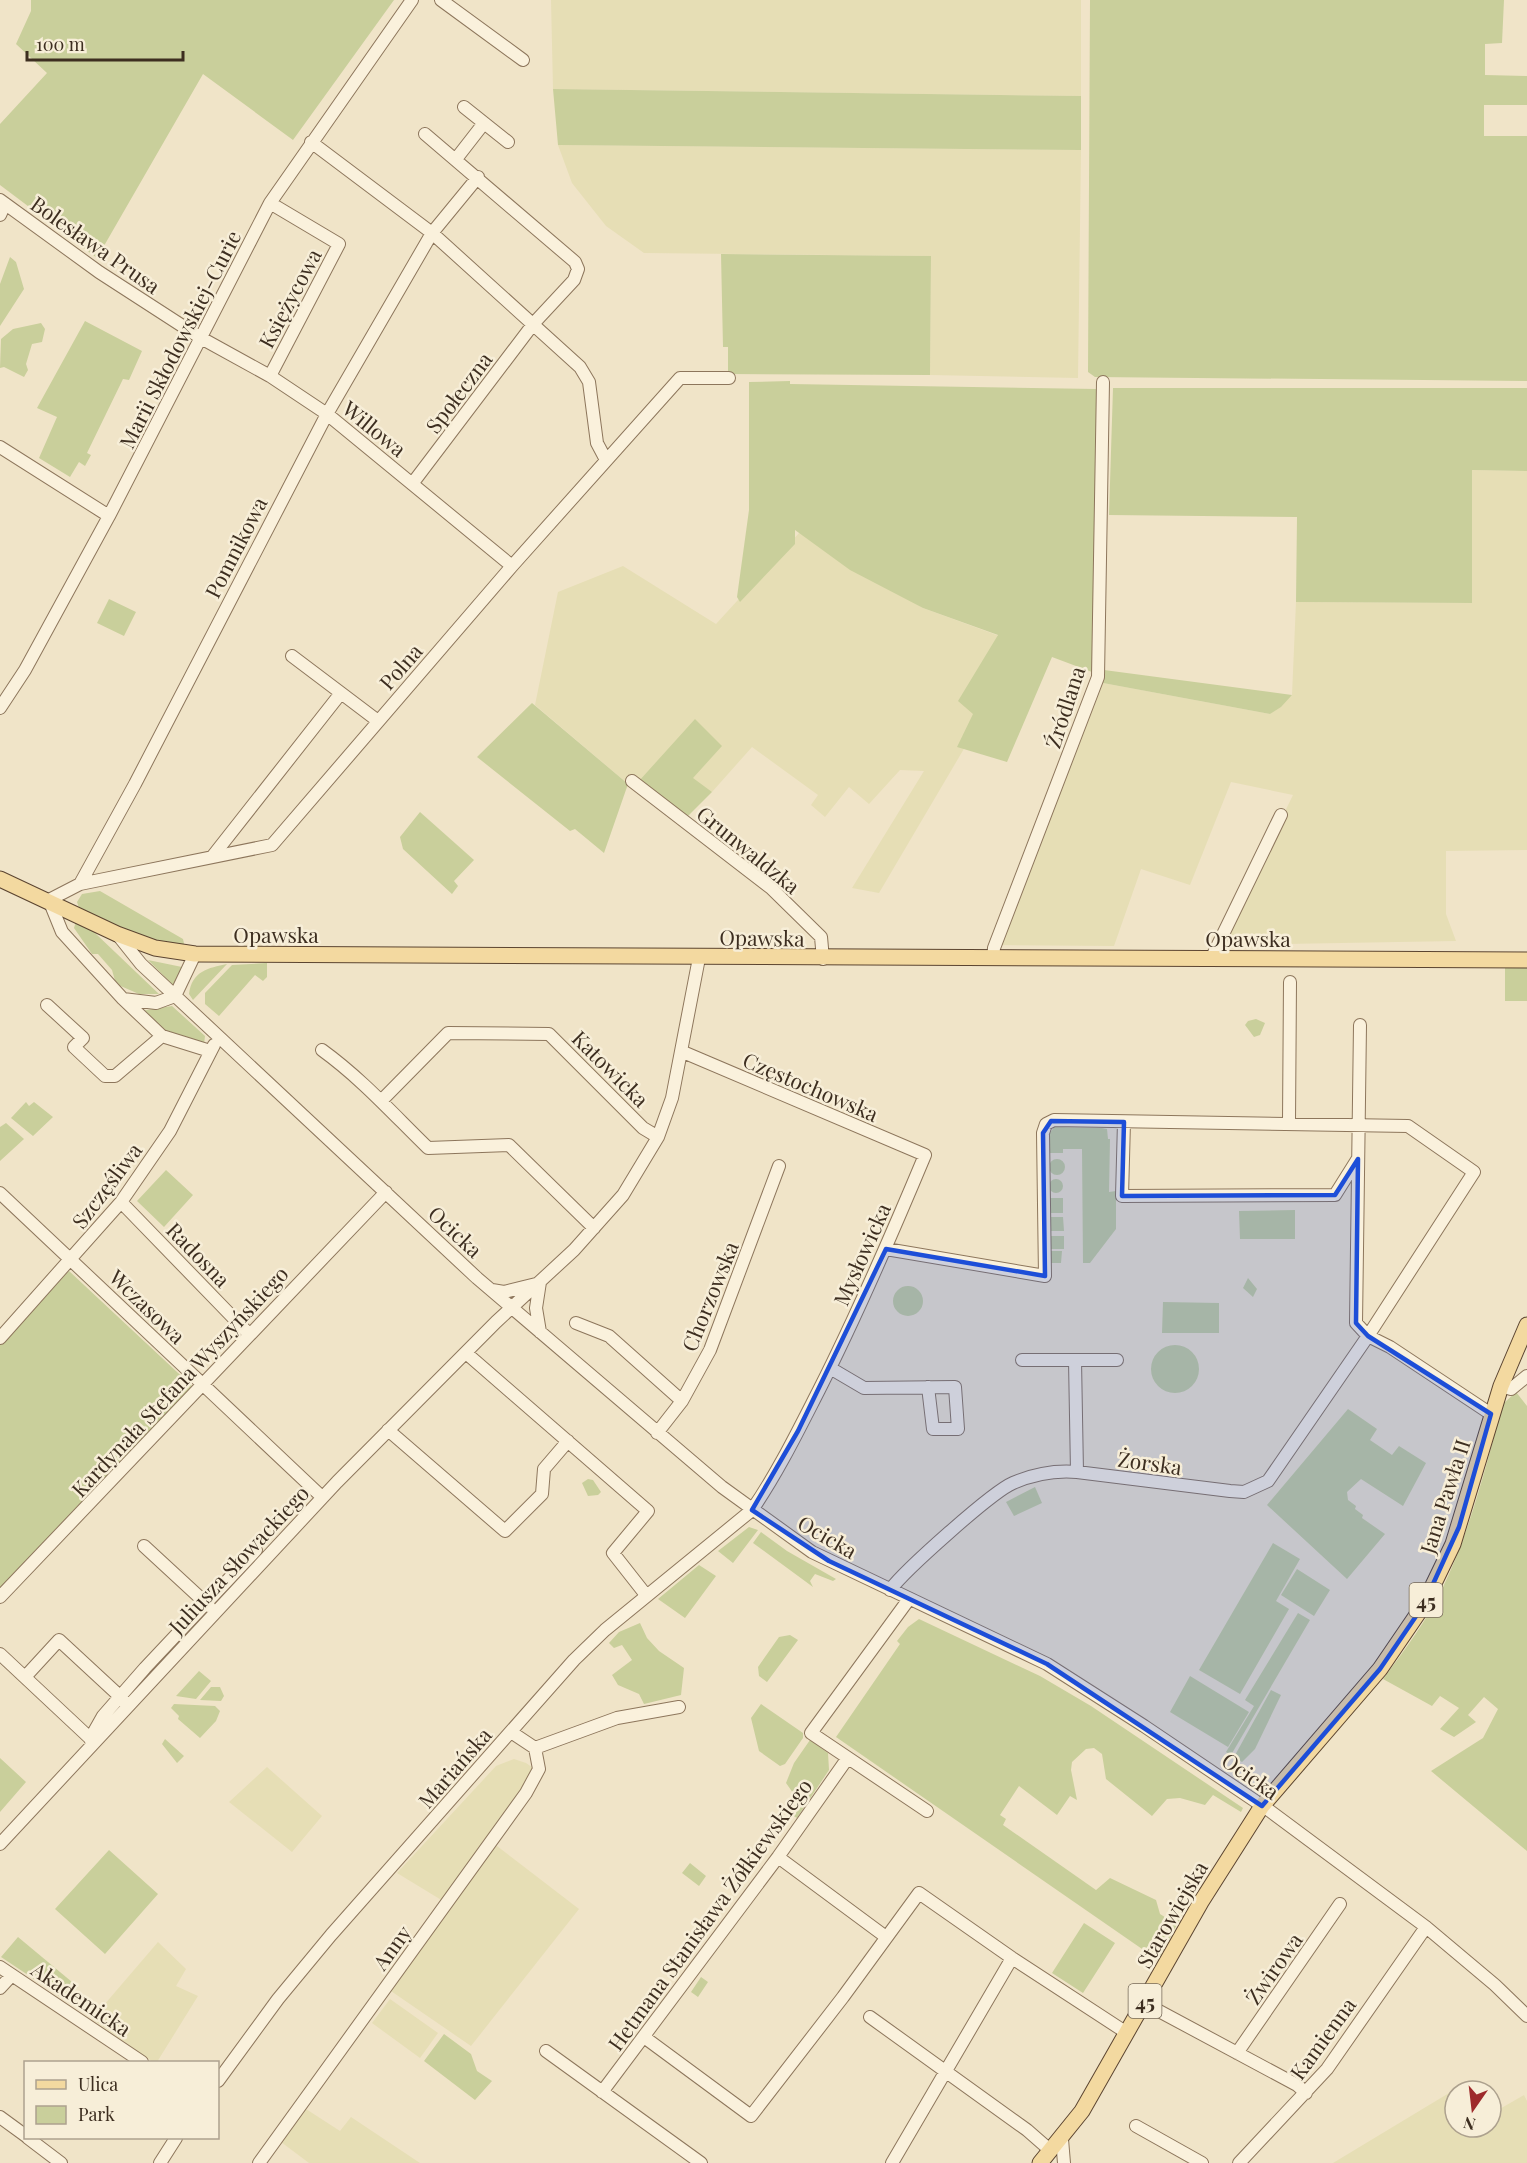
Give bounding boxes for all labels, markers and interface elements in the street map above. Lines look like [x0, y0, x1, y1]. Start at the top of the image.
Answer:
scale bar [27, 24, 183, 62]
text: 100 m [36, 32, 85, 56]
street label: Bolesława Prusa [26, 189, 167, 299]
street label: Marii Skłodowskiej-Curie [112, 225, 246, 453]
street label: Księżycowa [251, 243, 327, 352]
street label: Społeczna [418, 345, 498, 438]
street label: Willowa [337, 393, 413, 463]
street label: Pomnikowa [198, 491, 273, 602]
street label: Polna [372, 637, 428, 695]
street label: Źródlana [1038, 662, 1091, 752]
street label: Grunwaldzka [692, 799, 807, 900]
street label: Opawska [233, 920, 319, 948]
street label: Opawska [719, 922, 805, 952]
street label: Opawska [1205, 924, 1291, 952]
street label: Katowicka [567, 1024, 656, 1113]
street label: Częstochowska [739, 1045, 883, 1127]
street label: Szczęśliwa [65, 1136, 148, 1233]
street label: Mysłowicka [826, 1198, 896, 1310]
street label: Ocicka [423, 1199, 489, 1263]
street label: Radosna [161, 1215, 237, 1293]
street label: Chorzowska [674, 1236, 744, 1355]
street label: Kardynała Stefana Wyszyńskiego [64, 1260, 294, 1502]
street label: Wczasowa [103, 1262, 192, 1350]
street label: Jana Pawła II [1412, 1435, 1476, 1558]
street label: Żorska [1116, 1444, 1184, 1480]
street label: Juliusza Słowackiego [161, 1479, 314, 1640]
street label: Ocicka [793, 1508, 863, 1564]
road number: 45 [1410, 1583, 1442, 1617]
street label: Mariańska [411, 1720, 497, 1813]
street label: Ocicka [1217, 1745, 1286, 1805]
street label: Hetmana Stanisława Żółkiewskiego [601, 1772, 817, 2056]
street label: Starowiejska [1129, 1855, 1213, 1973]
street label: Anny [365, 1919, 417, 1976]
street label: Żwirowa [1238, 1926, 1308, 2009]
street label: Akademicka [26, 1954, 138, 2042]
road number: 45 [1128, 1984, 1162, 2018]
street label: Kamienna [1283, 1991, 1362, 2085]
legend [24, 2061, 219, 2139]
text: Ulica [78, 2072, 118, 2096]
north arrow [1443, 2079, 1503, 2139]
text: Park [78, 2102, 115, 2126]
text: N [1461, 2112, 1477, 2136]

